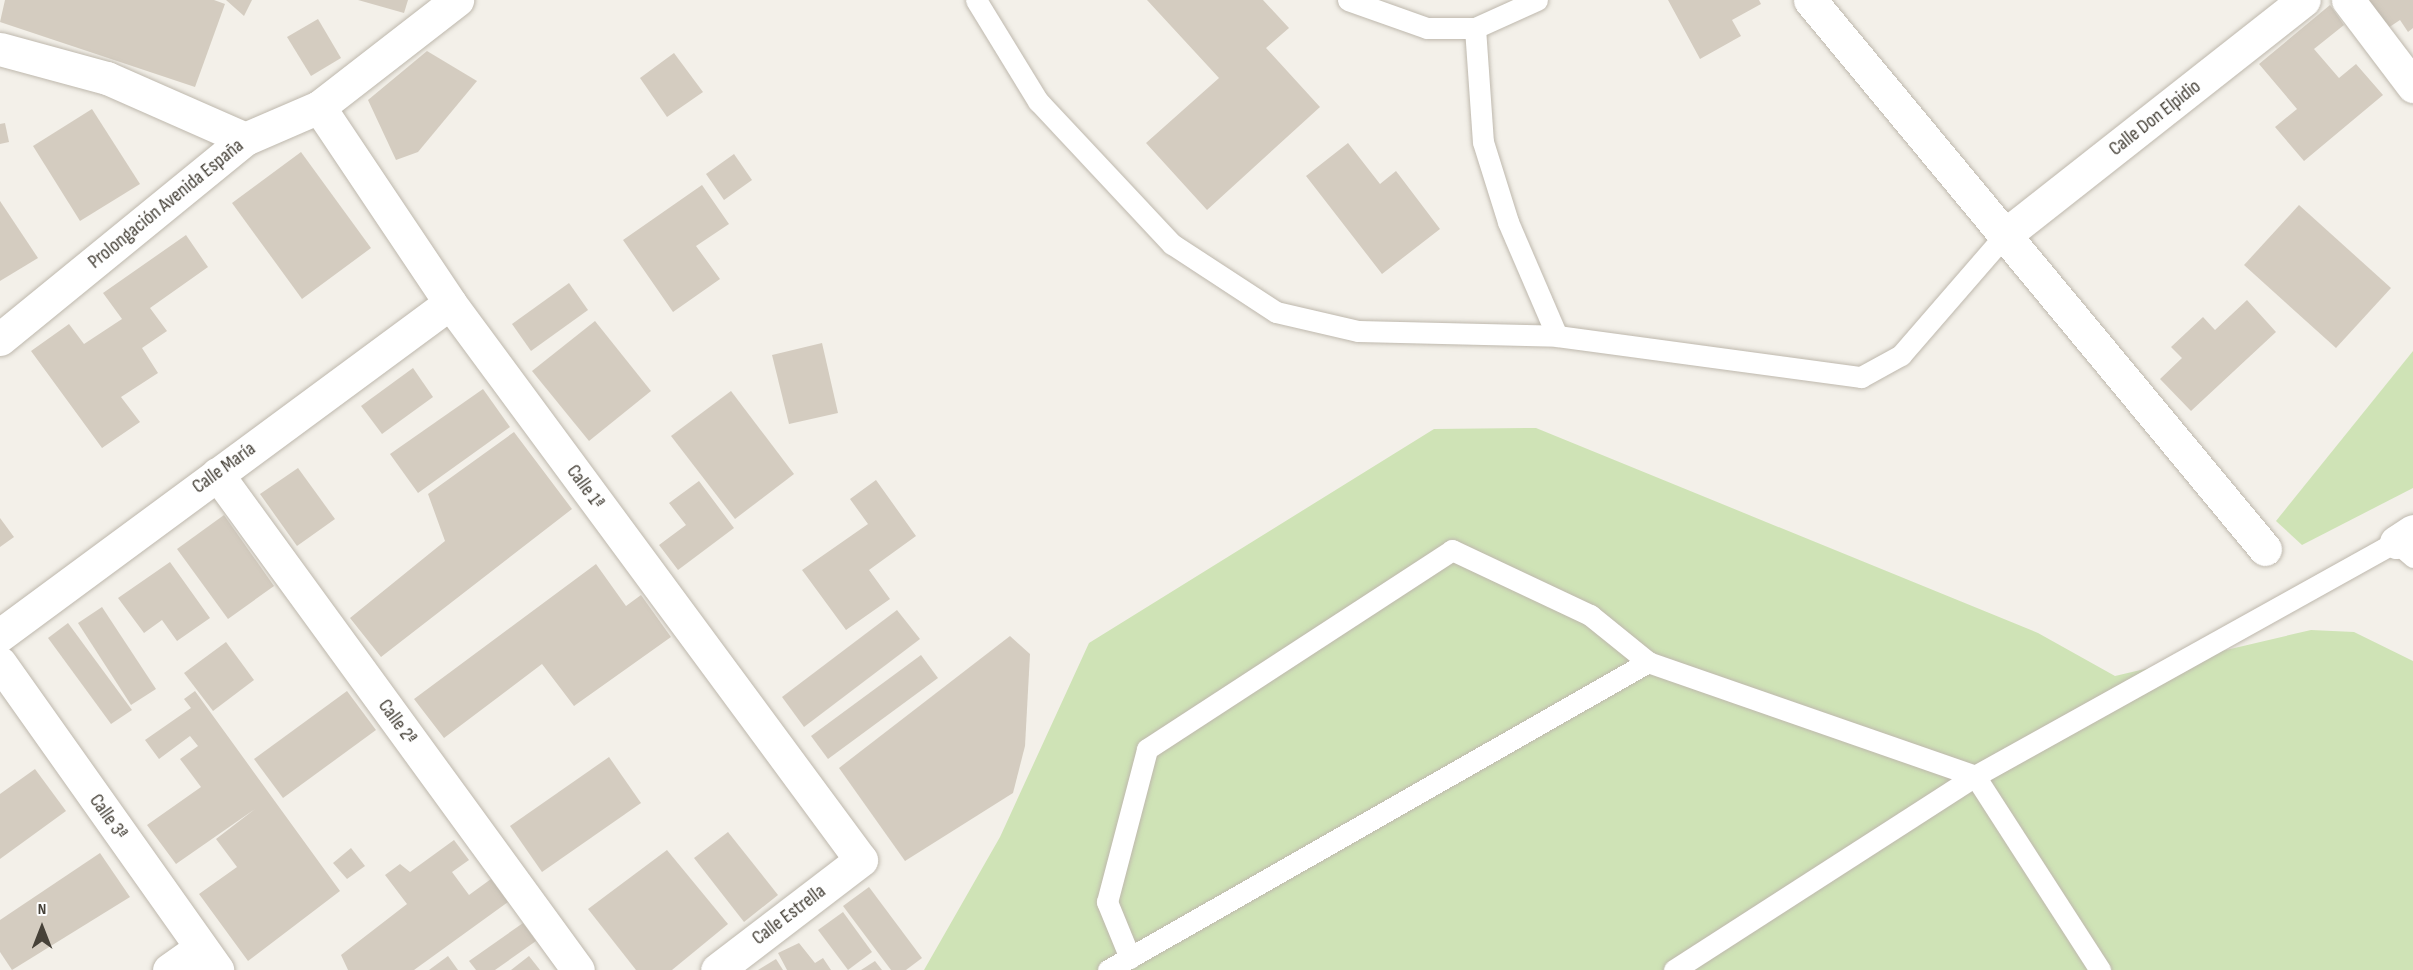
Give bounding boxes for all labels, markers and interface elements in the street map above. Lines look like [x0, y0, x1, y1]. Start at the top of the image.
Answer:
street label: Calle Don Elpidio [2104, 75, 2206, 161]
street label: Prolongación Avenida España [83, 134, 249, 274]
street label: Calle María [188, 437, 260, 499]
street label: Calle 1ª [561, 460, 609, 514]
street label: Calle 2ª [373, 695, 421, 749]
street label: Calle 3ª [84, 790, 132, 844]
street label: Calle Estrella [748, 880, 830, 950]
north arrow [12, 898, 72, 958]
text: N [38, 900, 46, 919]

